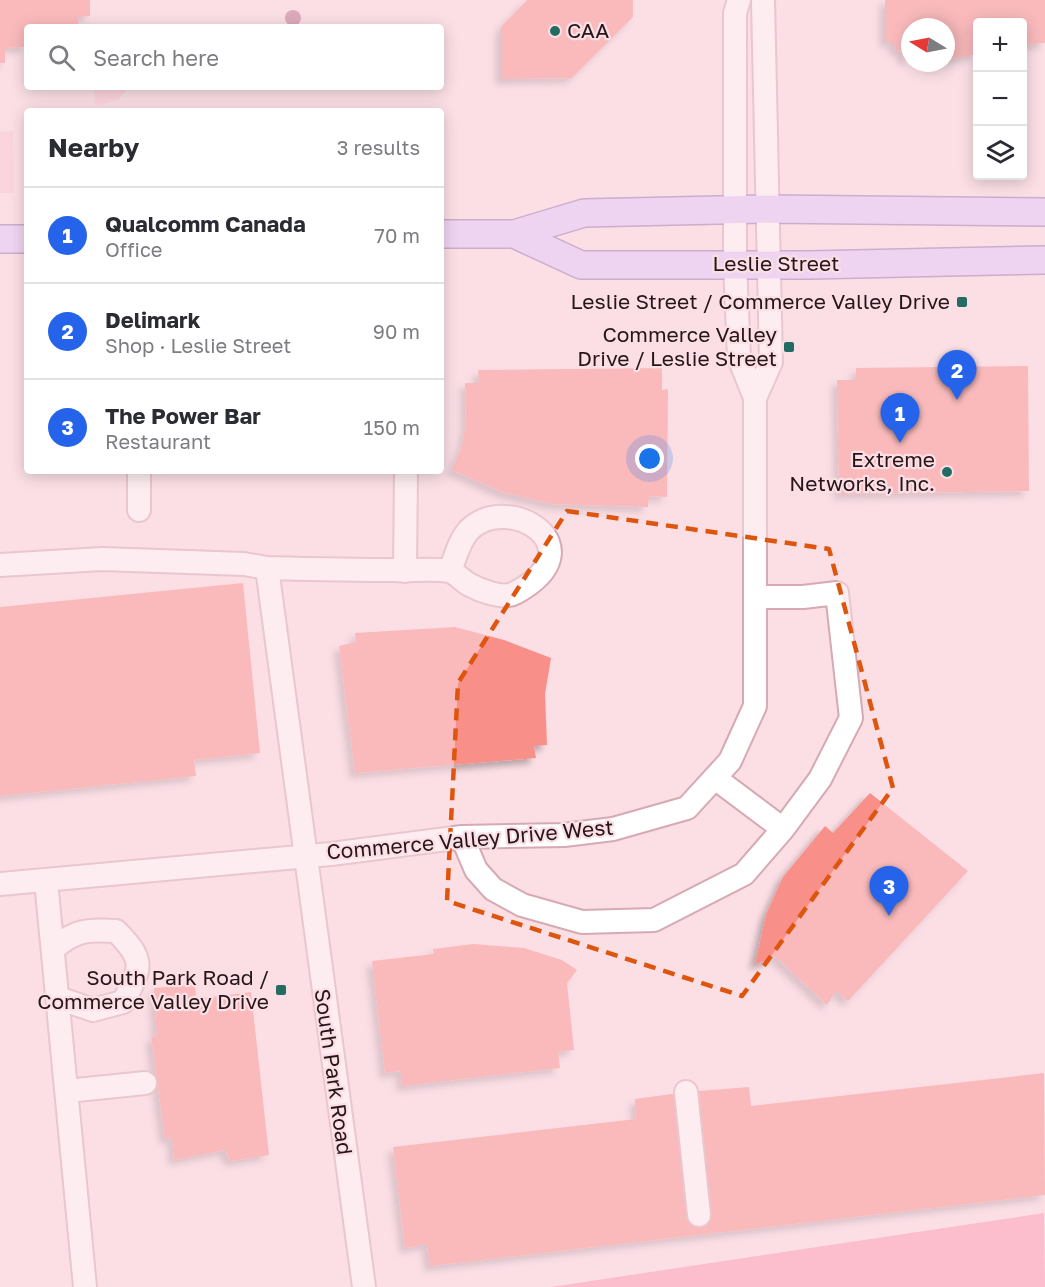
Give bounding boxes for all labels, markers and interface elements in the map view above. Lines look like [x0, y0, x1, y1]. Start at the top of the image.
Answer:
place label: CAA [567, 17, 609, 43]
north arrow [901, 18, 955, 72]
map controls [973, 18, 1027, 180]
button: + [973, 18, 1027, 72]
search box [24, 24, 444, 90]
marker: CAA [548, 24, 562, 38]
icon: search [45, 41, 78, 74]
text: Search here [93, 44, 219, 71]
button: − [973, 72, 1027, 126]
button: layers [973, 126, 1027, 180]
text: Nearby [48, 132, 139, 163]
text: 3 results [337, 135, 420, 159]
text: Qualcomm Canada [105, 210, 306, 237]
text: 1 [62, 223, 73, 247]
text: 70 m [374, 223, 420, 247]
text: Office [105, 237, 162, 261]
street label: Leslie Street [712, 250, 840, 276]
place label: Leslie Street / Commerce Valley Drive [571, 288, 950, 314]
marker: Leslie Street / Commerce Valley Drive [955, 295, 969, 309]
text: Delimark [105, 306, 200, 333]
text: 2 [61, 319, 74, 343]
text: 90 m [373, 319, 420, 343]
place label: Commerce Valley Drive / Leslie Street [577, 321, 777, 371]
text: Shop · Leslie Street [105, 333, 291, 357]
marker: Commerce Valley Drive / Leslie Street [782, 340, 796, 354]
pin: 2 [938, 350, 976, 400]
pin: 1 [880, 394, 920, 443]
text: The Power Bar [105, 402, 261, 429]
text: 3 [61, 415, 74, 439]
text: 150 m [364, 415, 420, 439]
text: Restaurant [105, 429, 211, 453]
your location [635, 444, 664, 473]
place label: Extreme Networks, Inc. [789, 446, 935, 496]
marker: Extreme Networks, Inc. [940, 465, 954, 479]
street label: Commerce Valley Drive West [325, 813, 615, 865]
pin: 3 [870, 866, 908, 916]
place label: South Park Road / Commerce Valley Drive [37, 964, 269, 1014]
marker: South Park Road / Commerce Valley Drive [274, 983, 288, 997]
street label: South Park Road [309, 987, 359, 1157]

